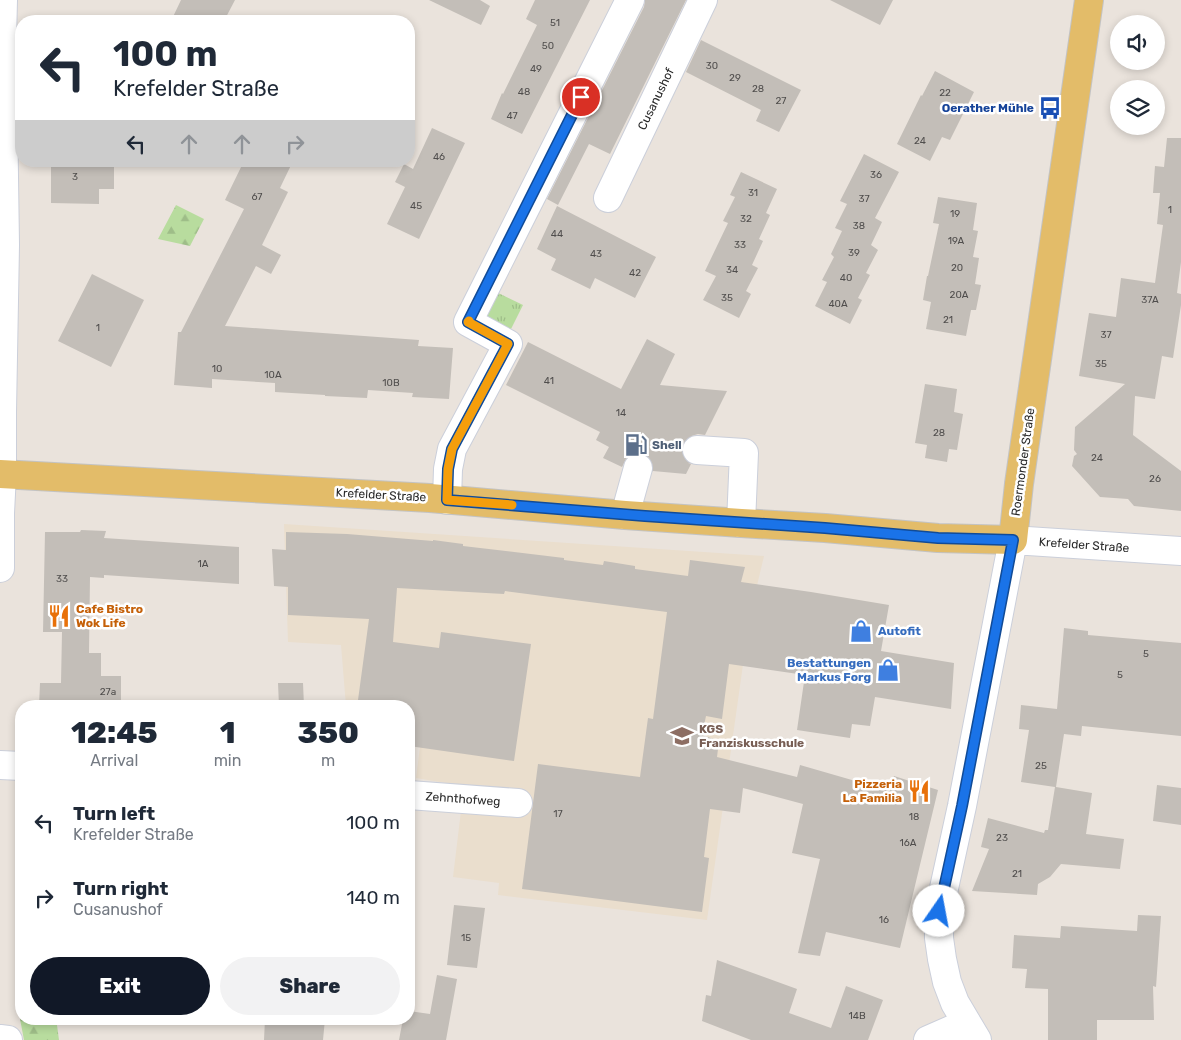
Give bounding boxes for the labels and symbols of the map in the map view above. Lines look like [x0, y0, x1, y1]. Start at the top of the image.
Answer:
house number: 51 [550, 17, 560, 29]
house number: 50 [542, 40, 554, 52]
house number: 30 [706, 60, 718, 72]
house number: 49 [530, 63, 542, 75]
street label: Cusanushof [635, 65, 677, 132]
house number: 29 [729, 72, 741, 84]
pin [560, 76, 602, 118]
house number: 28 [752, 83, 764, 95]
house number: 48 [518, 86, 530, 98]
house number: 22 [939, 87, 951, 99]
house number: 27 [776, 95, 787, 107]
bus stop icon: Oerather Mühle [1037, 95, 1063, 121]
place label: Oerather Mühle [942, 101, 1034, 115]
house number: 47 [506, 110, 518, 122]
house number: 24 [914, 135, 926, 147]
house number: 46 [433, 151, 445, 163]
house number: 36 [870, 169, 882, 181]
house number: 3 [72, 171, 78, 183]
house number: 31 [748, 187, 758, 199]
house number: 67 [252, 191, 262, 203]
house number: 37 [858, 193, 870, 205]
house number: 45 [410, 200, 422, 212]
house number: 1 [1168, 204, 1172, 216]
house number: 19 [950, 208, 960, 220]
house number: 32 [740, 213, 752, 225]
house number: 38 [853, 220, 865, 232]
house number: 44 [551, 228, 563, 240]
house number: 19A [948, 235, 965, 247]
house number: 33 [734, 239, 746, 251]
house number: 39 [848, 247, 860, 259]
house number: 43 [590, 248, 602, 260]
house number: 20 [951, 262, 963, 274]
house number: 34 [726, 264, 738, 276]
house number: 42 [629, 267, 641, 279]
house number: 40 [840, 272, 852, 284]
house number: 20A [950, 289, 969, 301]
house number: 35 [721, 292, 733, 304]
house number: 37A [1141, 294, 1159, 306]
house number: 40A [828, 298, 848, 310]
house number: 21 [943, 314, 953, 326]
house number: 1 [96, 322, 100, 334]
house number: 37 [1100, 329, 1112, 341]
house number: 35 [1095, 358, 1107, 370]
house number: 10 [212, 363, 222, 375]
house number: 10A [264, 369, 282, 381]
house number: 41 [544, 375, 554, 387]
house number: 10B [382, 377, 400, 389]
house number: 14 [616, 407, 626, 419]
street label: Roermonder Straße [1008, 407, 1038, 517]
house number: 28 [933, 427, 945, 439]
fuel station icon: Shell [623, 432, 649, 458]
place label: Shell [652, 438, 682, 452]
house number: 24 [1091, 452, 1103, 464]
house number: 26 [1149, 473, 1161, 485]
street label: Krefelder Straße [335, 486, 427, 504]
street label: Krefelder Straße [1038, 535, 1130, 555]
house number: 1A [198, 558, 209, 570]
house number: 33 [56, 573, 68, 585]
place label: Cafe Bistro Wok Life [76, 602, 143, 630]
restaurant icon: Cafe Bistro Wok Life [46, 603, 72, 629]
shop icon: Autofit [848, 618, 874, 644]
place label: Autofit [878, 624, 921, 638]
house number: 5 [1143, 648, 1149, 660]
place label: Bestattungen Markus Forg [787, 656, 871, 684]
shop icon: Bestattungen Markus Forg [875, 657, 901, 683]
house number: 5 [1117, 669, 1123, 681]
house number: 27a [100, 686, 116, 698]
place label: KGS Franziskusschule [699, 722, 804, 750]
school or university icon: KGS Franziskusschule [669, 723, 695, 749]
house number: 25 [1035, 760, 1047, 772]
place label: Pizzeria La Familia [843, 777, 902, 805]
restaurant icon: Pizzeria La Familia [906, 778, 932, 804]
street label: Zehnthofweg [425, 789, 501, 809]
house number: 17 [553, 808, 563, 820]
house number: 18 [909, 811, 919, 823]
house number: 23 [996, 832, 1008, 844]
house number: 16A [899, 837, 917, 849]
house number: 21 [1012, 868, 1022, 880]
position arrow [912, 884, 964, 936]
house number: 16 [879, 914, 889, 926]
house number: 15 [461, 932, 471, 944]
house number: 14B [848, 1010, 866, 1022]

